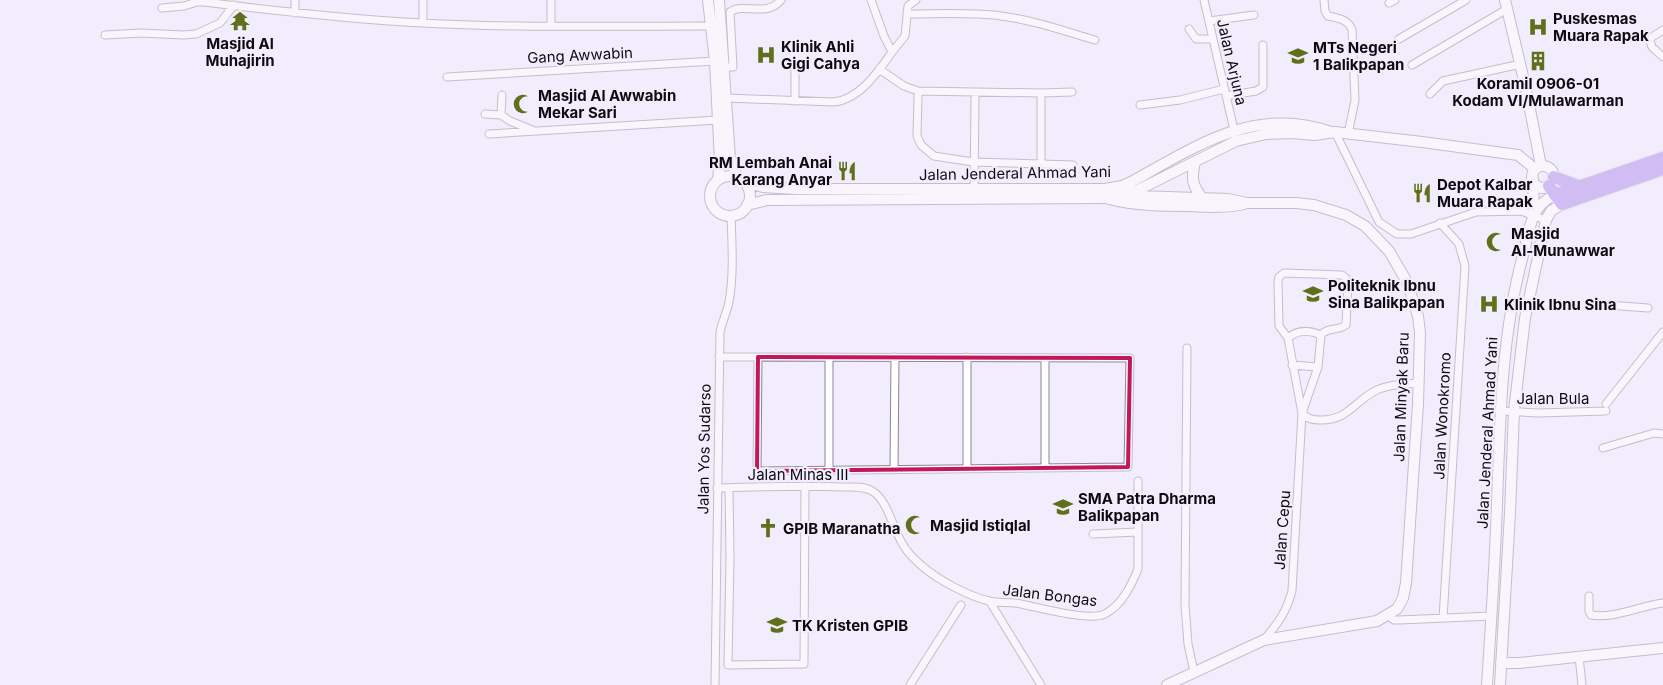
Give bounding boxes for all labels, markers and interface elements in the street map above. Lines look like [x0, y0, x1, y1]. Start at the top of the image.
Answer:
place label: Puskesmas Muara Rapak [1553, 9, 1649, 45]
temple icon: Masjid Al Muhajirin [229, 10, 251, 32]
hospital icon: Puskesmas Muara Rapak [1527, 16, 1549, 38]
street label: Jalan Arjuna [1213, 17, 1251, 107]
place label: Masjid Al Muhajirin [205, 34, 275, 70]
place label: Klinik Ahli Gigi Cahya [781, 37, 860, 73]
place label: MTs Negeri 1 Balikpapan [1313, 38, 1404, 74]
street label: Gang Awwabin [527, 43, 633, 67]
hospital icon: Klinik Ahli Gigi Cahya [755, 44, 777, 66]
school or university icon: MTs Negeri 1 Balikpapan [1287, 45, 1309, 67]
building icon: Koramil 0906-01 Kodam VI/Mulawarman [1527, 50, 1549, 72]
place label: Koramil 0906-01 Kodam VI/Mulawarman [1452, 74, 1624, 110]
place label: Masjid Al Awwabin Mekar Sari [538, 86, 676, 122]
mosque icon: Masjid Al Awwabin Mekar Sari [512, 93, 534, 115]
place label: RM Lembah Anai Karang Anyar [709, 153, 832, 189]
restaurant icon: RM Lembah Anai Karang Anyar [836, 160, 858, 182]
street label: Jalan Jenderal Ahmad Yani [919, 162, 1111, 184]
place label: Depot Kalbar Muara Rapak [1437, 175, 1533, 211]
restaurant icon: Depot Kalbar Muara Rapak [1411, 182, 1433, 204]
place label: Masjid Al-Munawwar [1511, 224, 1615, 260]
mosque icon: Masjid Al-Munawwar [1485, 231, 1507, 253]
place label: Politeknik Ibnu Sina Balikpapan [1328, 276, 1445, 312]
school or university icon: Politeknik Ibnu Sina Balikpapan [1302, 283, 1324, 305]
hospital icon: Klinik Ibnu Sina [1478, 293, 1500, 315]
place label: Klinik Ibnu Sina [1504, 295, 1616, 314]
street label: Jalan Minyak Baru [1389, 332, 1413, 462]
street label: Jalan Jenderal Ahmad Yani [1472, 336, 1502, 530]
street label: Jalan Wonokromo [1429, 352, 1455, 480]
street label: Jalan Yos Sudarso [693, 383, 715, 515]
street label: Jalan Bula [1517, 389, 1589, 408]
street label: Jalan Minas III [748, 465, 848, 484]
place label: SMA Patra Dharma Balikpapan [1078, 489, 1216, 525]
street label: Jalan Cepu [1270, 489, 1294, 571]
school or university icon: SMA Patra Dharma Balikpapan [1052, 496, 1074, 518]
mosque icon: Masjid Istiqlal [904, 514, 926, 536]
place label: Masjid Istiqlal [930, 516, 1031, 535]
church icon: GPIB Maranatha [757, 517, 779, 539]
place label: GPIB Maranatha [783, 519, 901, 538]
street label: Jalan Bongas [1002, 580, 1099, 610]
school or university icon: TK Kristen GPIB [766, 614, 788, 636]
place label: TK Kristen GPIB [792, 616, 908, 635]

